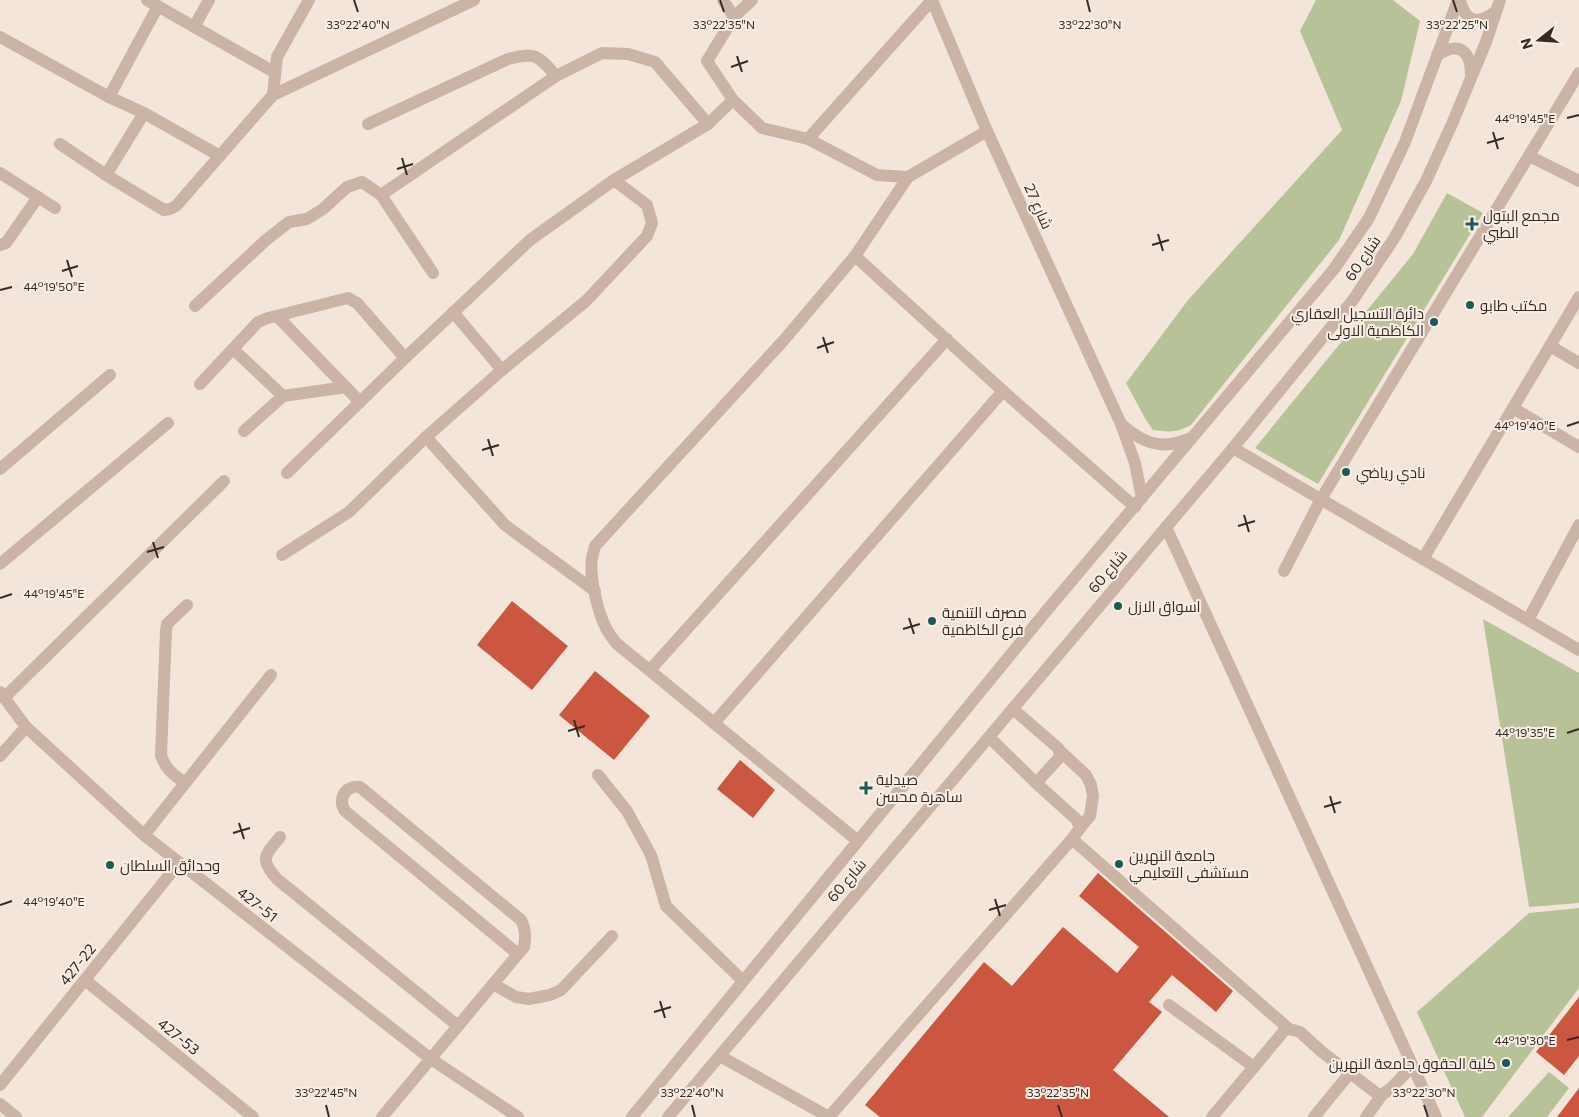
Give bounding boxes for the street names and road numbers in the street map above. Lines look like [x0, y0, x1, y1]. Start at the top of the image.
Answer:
street label: شارع 27 [1018, 180, 1057, 233]
street label: شارع 60 [1340, 232, 1386, 286]
street label: شارع 60 [1084, 546, 1133, 598]
street label: شارع 60 [823, 855, 872, 907]
street label: 427-51 [234, 883, 282, 925]
street label: 427-22 [55, 940, 99, 988]
street label: 427-53 [154, 1014, 204, 1058]

